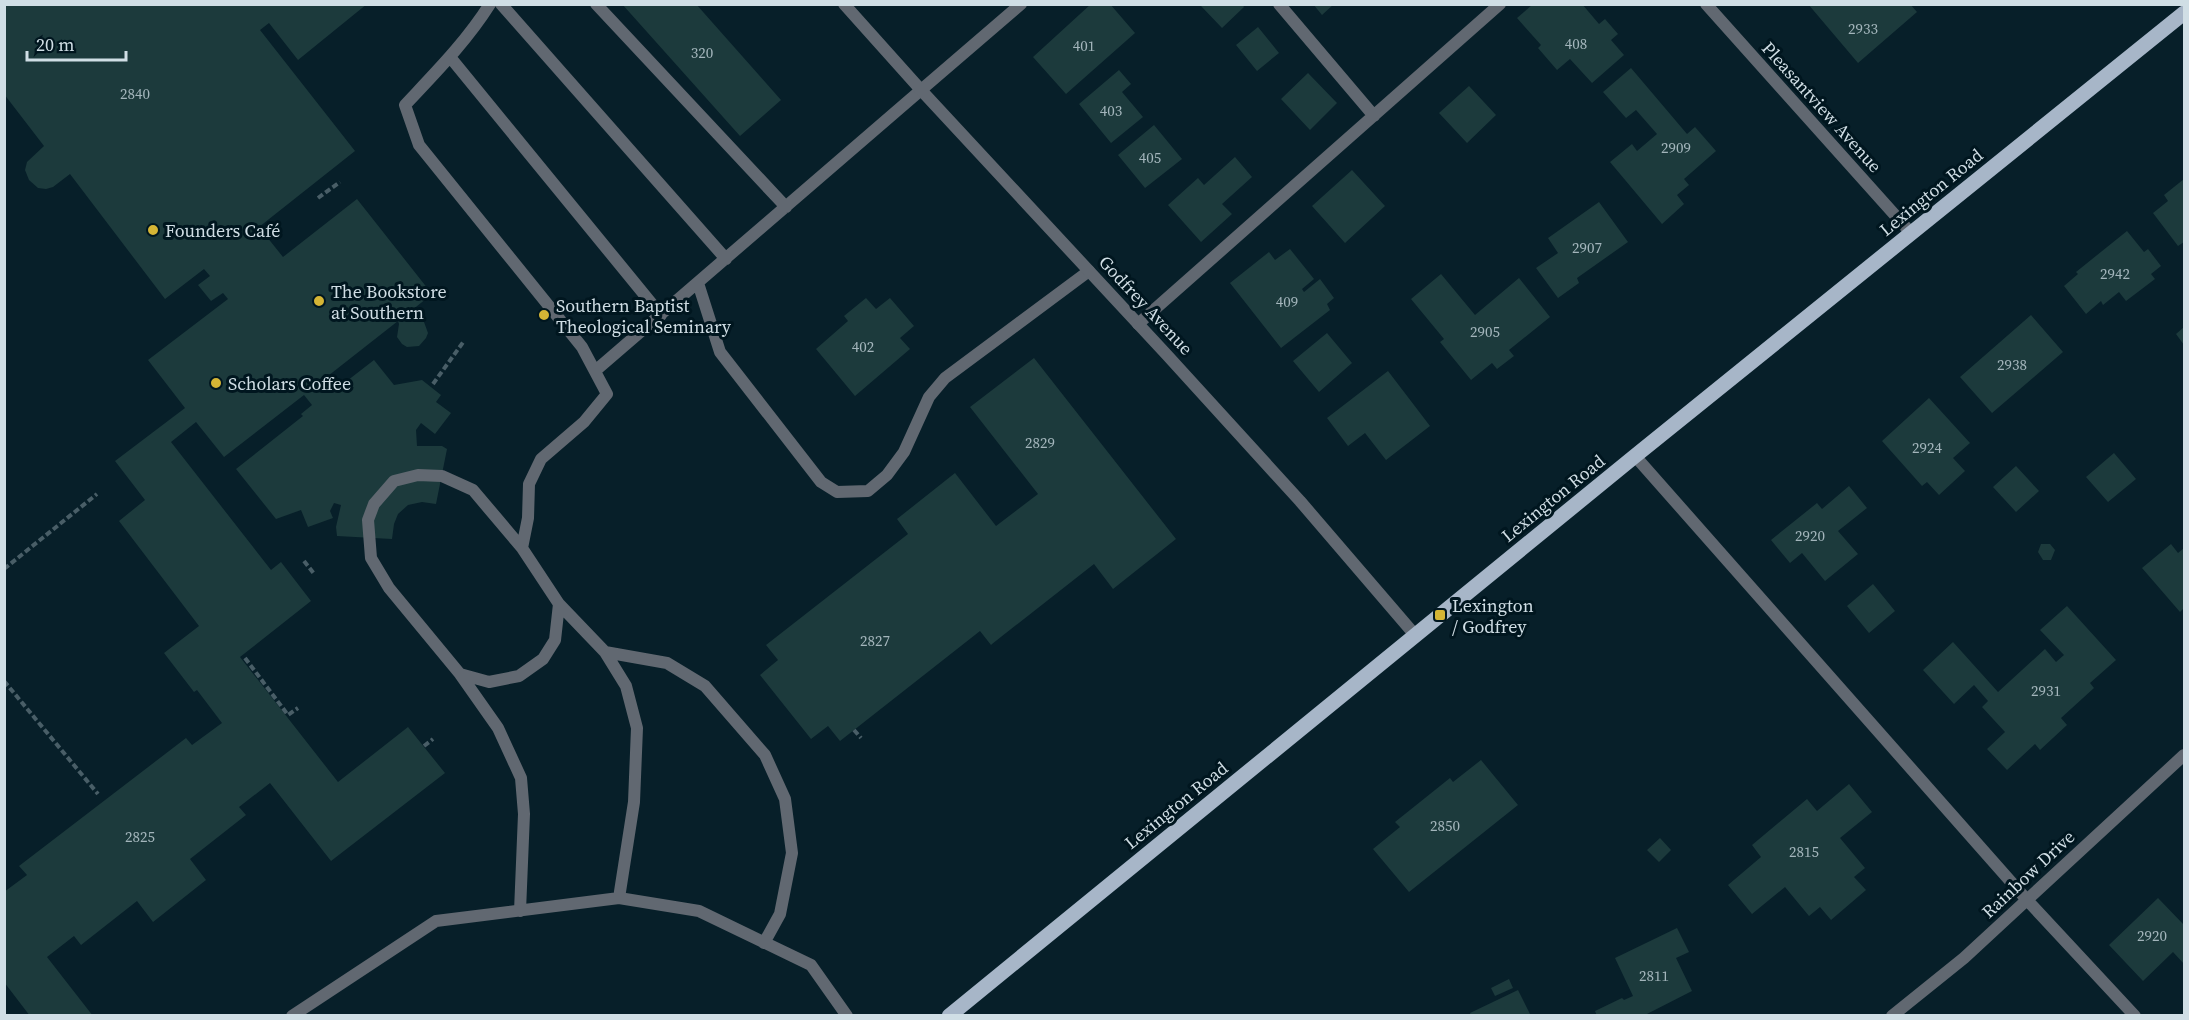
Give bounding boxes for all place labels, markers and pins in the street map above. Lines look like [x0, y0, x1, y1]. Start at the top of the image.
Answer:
place label: Founders Café [165, 218, 280, 243]
marker: Founders Café [146, 223, 160, 237]
place label: The Bookstore at Southern [331, 279, 447, 325]
place label: Southern Baptist Theological Seminary [556, 293, 732, 339]
marker: The Bookstore at Southern [312, 294, 326, 308]
marker: Southern Baptist Theological Seminary [537, 308, 551, 322]
place label: Scholars Coffee [228, 371, 351, 396]
marker: Scholars Coffee [209, 376, 223, 390]
place label: Lexington / Godfrey [1452, 593, 1534, 639]
marker: Lexington / Godfrey [1433, 608, 1447, 622]

